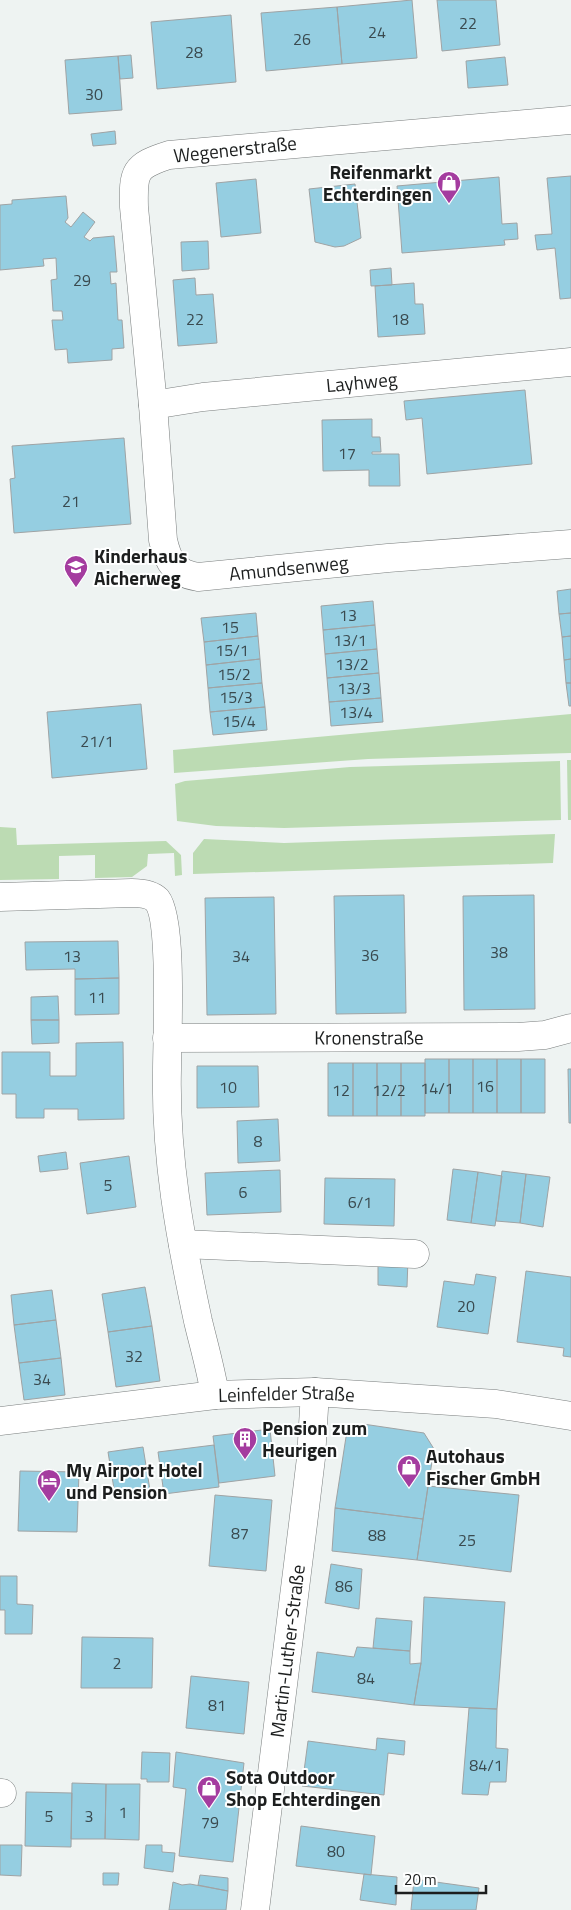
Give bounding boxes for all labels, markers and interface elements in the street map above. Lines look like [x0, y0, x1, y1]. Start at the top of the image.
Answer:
house number: 22 [459, 11, 477, 35]
house number: 24 [368, 20, 386, 44]
house number: 26 [293, 27, 311, 51]
house number: 28 [185, 40, 203, 64]
house number: 30 [85, 82, 103, 106]
street label: Wegenerstraße [172, 128, 298, 169]
place label: Reifenmarkt Echterdingen [323, 157, 432, 208]
shop icon: Reifenmarkt Echterdingen [436, 170, 462, 204]
house number: 29 [73, 268, 91, 292]
house number: 22 [186, 307, 204, 331]
house number: 18 [391, 307, 409, 331]
street label: Layhweg [325, 364, 399, 399]
house number: 17 [338, 441, 356, 465]
house number: 21 [62, 489, 80, 513]
place label: Kinderhaus Aicherweg [94, 541, 188, 592]
street label: Amundsenweg [228, 547, 350, 588]
school or university icon: Kinderhaus Aicherweg [63, 554, 89, 588]
house number: 13 [339, 603, 357, 627]
house number: 15 [221, 615, 239, 639]
house number: 13/1 [333, 628, 367, 652]
house number: 15/1 [215, 638, 249, 662]
house number: 13/2 [335, 652, 369, 676]
house number: 15/2 [217, 662, 251, 686]
house number: 13/3 [337, 676, 371, 700]
house number: 15/3 [219, 685, 253, 709]
house number: 13/4 [339, 700, 373, 724]
house number: 15/4 [222, 709, 256, 733]
house number: 21/1 [80, 729, 114, 753]
house number: 38 [490, 940, 508, 964]
house number: 36 [361, 943, 379, 967]
house number: 13 [63, 944, 81, 968]
house number: 34 [232, 944, 250, 968]
house number: 11 [88, 985, 106, 1009]
street label: Kronenstraße [314, 1022, 424, 1052]
house number: 16 [476, 1074, 494, 1098]
house number: 10 [219, 1075, 237, 1099]
house number: 14/1 [420, 1076, 454, 1100]
house number: 12 [332, 1078, 350, 1102]
house number: 12/2 [372, 1078, 406, 1102]
house number: 8 [254, 1129, 263, 1153]
house number: 5 [104, 1173, 113, 1197]
house number: 6 [239, 1180, 248, 1204]
house number: 6/1 [348, 1190, 372, 1214]
house number: 20 [457, 1294, 475, 1318]
house number: 32 [125, 1344, 143, 1368]
house number: 34 [33, 1367, 51, 1391]
street label: Leinfelder Straße [217, 1377, 356, 1409]
place label: Pension zum Heurigen [262, 1413, 367, 1464]
building icon: Pension zum Heurigen [232, 1426, 258, 1460]
place label: Autohaus Fischer GmbH [426, 1441, 541, 1492]
shop icon: Autohaus Fischer GmbH [396, 1454, 422, 1488]
place label: My Airport Hotel und Pension [66, 1455, 203, 1506]
hotel icon: My Airport Hotel und Pension [36, 1468, 62, 1502]
house number: 87 [231, 1521, 249, 1545]
house number: 88 [368, 1523, 386, 1547]
house number: 25 [458, 1528, 476, 1552]
street label: Martin-Luther-Straße [262, 1563, 312, 1739]
house number: 86 [335, 1574, 353, 1598]
house number: 2 [113, 1651, 121, 1675]
house number: 84 [357, 1666, 375, 1690]
house number: 81 [208, 1693, 226, 1717]
house number: 84/1 [469, 1753, 503, 1777]
place label: Sota Outdoor Shop Echterdingen [226, 1762, 381, 1813]
shop icon: Sota Outdoor Shop Echterdingen [196, 1775, 222, 1809]
house number: 1 [119, 1800, 127, 1824]
house number: 5 [45, 1804, 54, 1828]
house number: 3 [85, 1804, 93, 1828]
house number: 79 [201, 1810, 219, 1834]
house number: 80 [327, 1839, 345, 1863]
scale bar [396, 1862, 486, 1894]
text: 20 m [404, 1868, 437, 1891]

